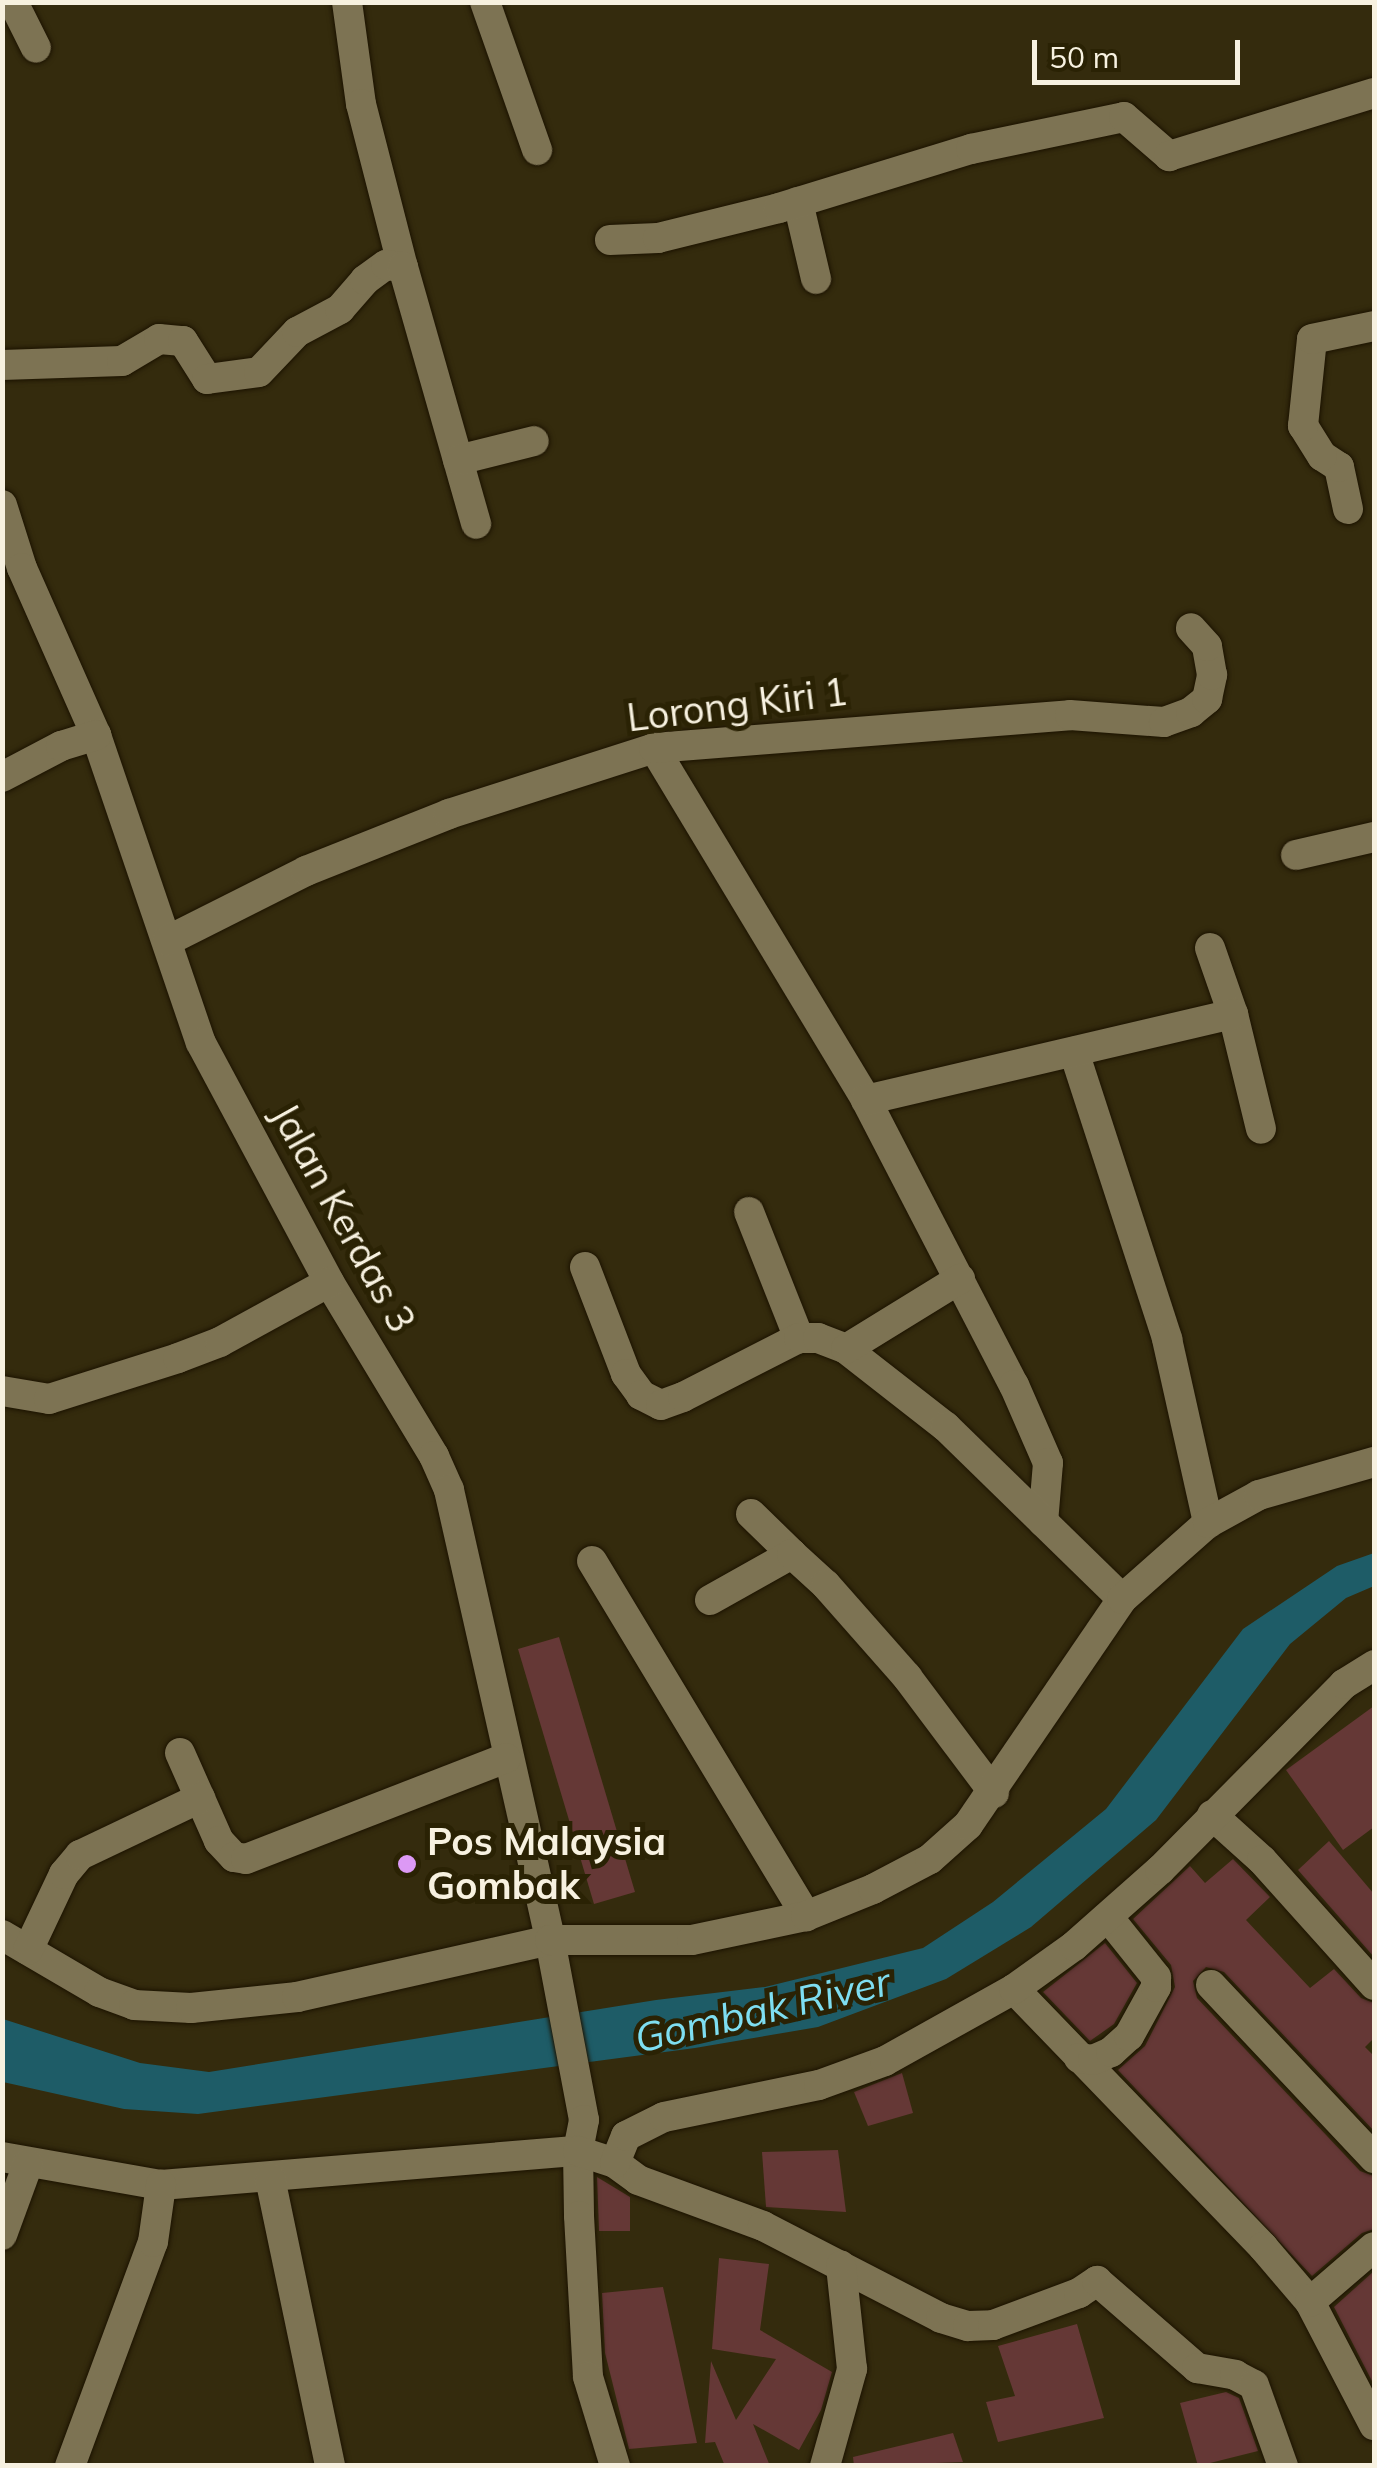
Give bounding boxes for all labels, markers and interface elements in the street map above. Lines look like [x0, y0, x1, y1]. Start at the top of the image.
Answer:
scale bar [1037, 20, 1244, 82]
text: 50 m [1049, 38, 1119, 76]
street label: Lorong Kiri 1 [624, 669, 850, 741]
street label: Jalan Kerdas 3 [261, 1096, 425, 1340]
place label: Pos Malaysia Gombak [427, 1819, 666, 1908]
marker: Pos Malaysia Gombak [396, 1853, 418, 1875]
water label: Gombak River [630, 1956, 894, 2062]

